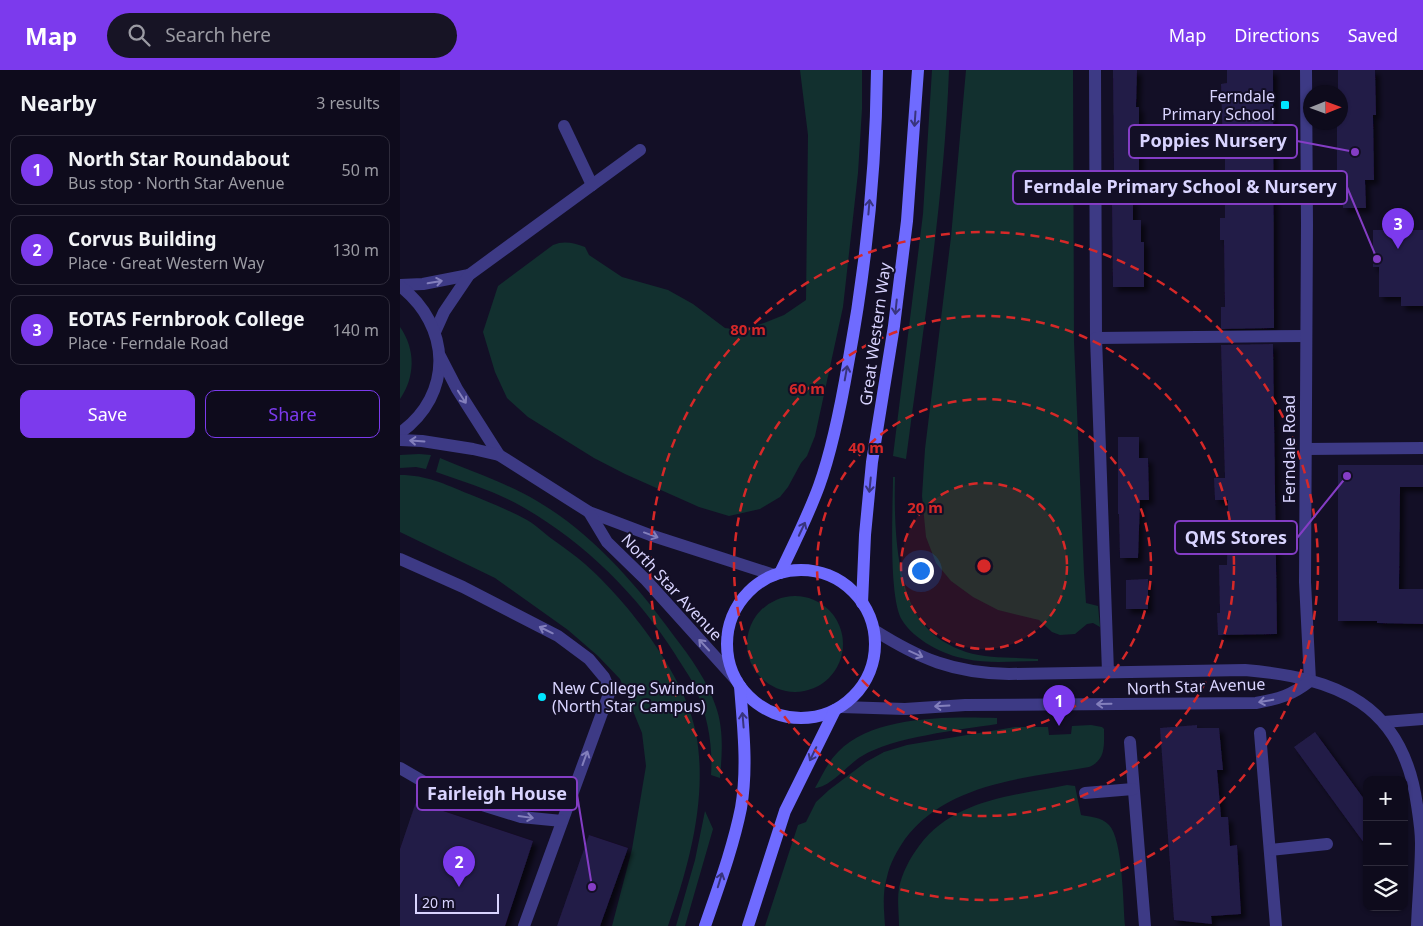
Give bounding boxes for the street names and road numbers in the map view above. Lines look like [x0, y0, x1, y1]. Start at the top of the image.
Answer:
street label: Great Western Way [854, 260, 896, 407]
street label: Ferndale Road [1278, 395, 1300, 503]
street label: North Star Avenue [617, 529, 727, 645]
street label: North Star Avenue [1126, 673, 1266, 699]

